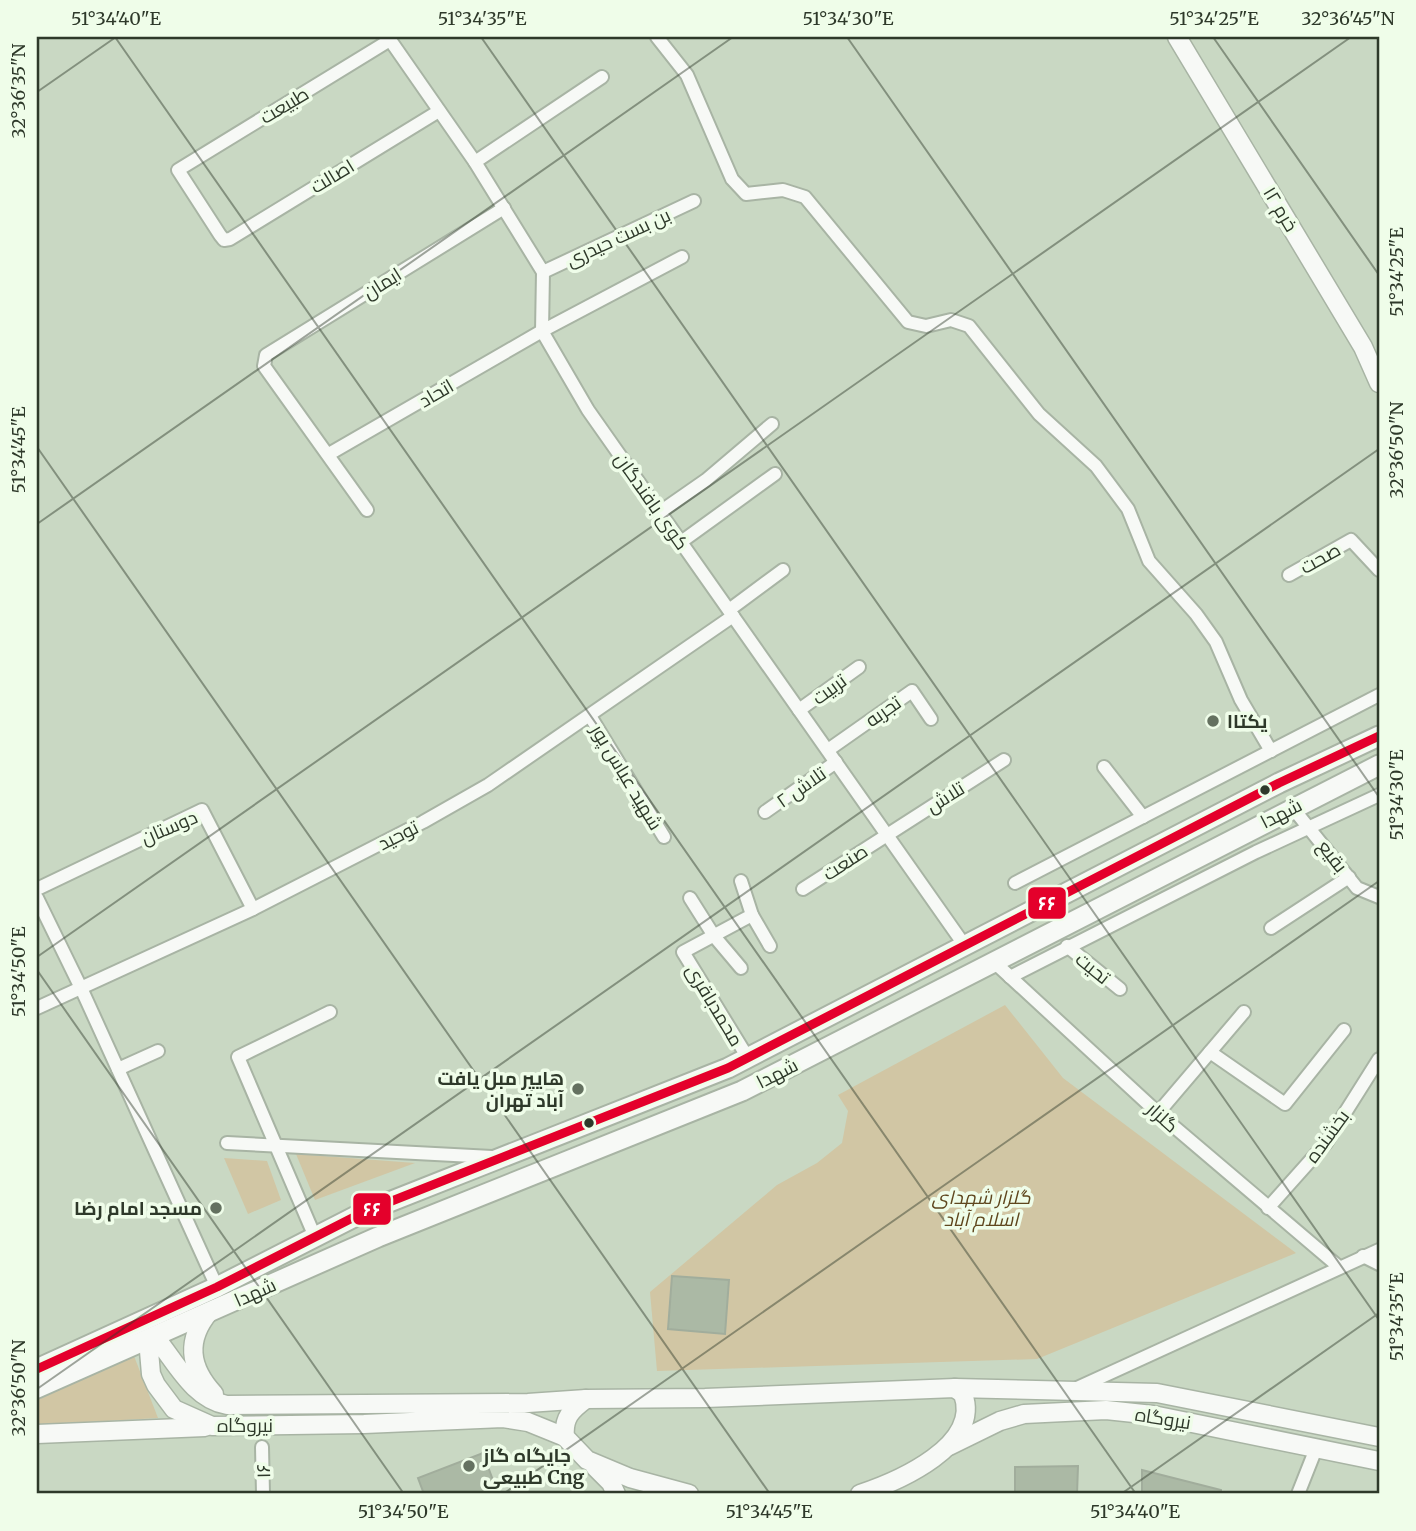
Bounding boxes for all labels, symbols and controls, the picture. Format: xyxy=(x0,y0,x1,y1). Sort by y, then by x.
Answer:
text: 51°34'40"E xyxy=(71,7,161,30)
text: 51°34'35"E xyxy=(438,7,527,30)
text: 51°34'30"E xyxy=(803,7,894,30)
text: 51°34'25"E xyxy=(1169,7,1259,30)
text: 32°36'45"N xyxy=(1301,7,1395,30)
text: 32°36'35"N xyxy=(7,43,30,139)
street label: طبیعت xyxy=(255,81,313,129)
street label: اصالت xyxy=(306,154,358,198)
street label: خرم ۱۲ xyxy=(1256,182,1304,237)
street label: بن بست حیدری xyxy=(562,202,674,272)
text: 51°34'25"E xyxy=(1385,227,1408,317)
street label: ایمان xyxy=(358,262,406,304)
street label: اتحاد xyxy=(414,373,458,413)
text: 32°36'50"N xyxy=(1385,401,1408,499)
text: 51°34'45"E xyxy=(7,406,30,494)
street label: کوی بافندگان xyxy=(610,448,694,554)
street label: صحت xyxy=(1296,537,1344,579)
street label: تربیت xyxy=(807,668,851,710)
street label: تجربه xyxy=(860,690,906,732)
place label: یکتاا xyxy=(1227,709,1268,733)
marker: یکتاا xyxy=(1205,713,1221,729)
street label: شهید عباس پور xyxy=(585,719,668,835)
text: 51°34'30"E xyxy=(1385,749,1408,840)
street label: تلاش ۲ xyxy=(771,761,831,813)
street label: تلاش xyxy=(921,776,969,818)
unlabelled marker xyxy=(1258,783,1272,797)
street label: شهدا xyxy=(1256,792,1306,834)
street label: دوستان xyxy=(137,804,201,850)
street label: توحید xyxy=(374,815,422,855)
street label: بقیع xyxy=(1311,835,1353,878)
street label: صنعت xyxy=(818,839,872,885)
line badge: ۶۶ xyxy=(1027,886,1067,920)
text: ۶۶ xyxy=(1038,891,1056,915)
text: 51°34'50"E xyxy=(7,926,30,1017)
street label: تحیت xyxy=(1071,947,1115,989)
street label: محمدباقری xyxy=(681,960,749,1050)
street label: شهدا xyxy=(752,1052,802,1094)
place label: هایپر مبل یافت آباد تهران xyxy=(437,1066,564,1112)
marker: هایپر مبل یافت آباد تهران xyxy=(570,1081,586,1097)
street label: گلزار xyxy=(1141,1096,1184,1137)
street label: بخشنده xyxy=(1300,1105,1354,1167)
unlabelled marker xyxy=(582,1116,596,1130)
park label: گلزار شهدای اسلام آباد xyxy=(931,1185,1031,1233)
line badge: ۶۶ xyxy=(352,1192,392,1226)
place label: مسجد امام رضا xyxy=(74,1196,202,1222)
text: ۶۶ xyxy=(363,1197,381,1221)
marker: مسجد امام رضا xyxy=(208,1200,224,1216)
street label: شهدا xyxy=(230,1272,280,1312)
text: 51°34'35"E xyxy=(1385,1272,1408,1361)
text: 32°36'50"N xyxy=(7,1339,30,1437)
street label: نیروگاه xyxy=(1133,1402,1193,1434)
street label: نیروگاه xyxy=(217,1413,273,1437)
place label: جایگاه گاز طبیعی Cng xyxy=(482,1443,585,1489)
marker: جایگاه گاز طبیعی Cng xyxy=(461,1458,477,1474)
street label: ۱۶ xyxy=(251,1463,275,1479)
text: 51°34'50"E xyxy=(358,1500,449,1523)
text: 51°34'45"E xyxy=(725,1500,813,1523)
text: 51°34'40"E xyxy=(1090,1500,1181,1523)

